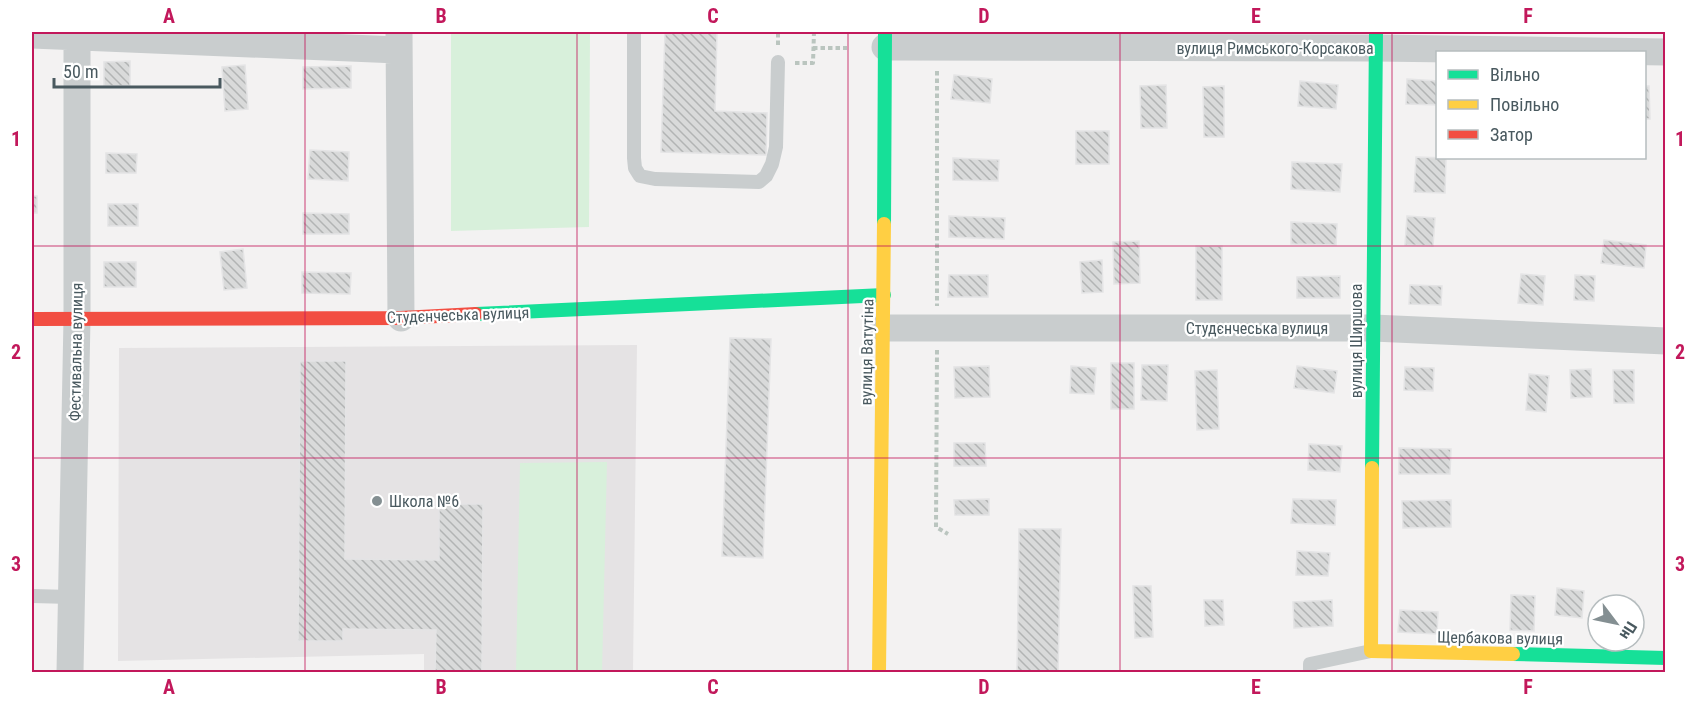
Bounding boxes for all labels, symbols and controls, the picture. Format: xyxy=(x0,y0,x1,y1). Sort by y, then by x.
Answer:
text: A xyxy=(163,4,175,28)
text: B xyxy=(435,4,447,28)
text: C xyxy=(707,4,719,28)
text: D xyxy=(978,4,990,28)
text: E xyxy=(1251,4,1261,28)
text: F xyxy=(1523,4,1533,28)
street label: вулиця Римського-Корсакова xyxy=(1176,39,1374,58)
scale bar xyxy=(54,51,220,89)
legend xyxy=(1436,51,1646,159)
text: 50 m xyxy=(63,61,98,82)
text: Вільно xyxy=(1490,64,1540,85)
text: Повільно xyxy=(1490,94,1559,115)
text: Затор xyxy=(1490,124,1533,145)
text: 1 xyxy=(11,127,21,151)
text: 1 xyxy=(1675,127,1685,151)
street label: Фестивальна вулиця xyxy=(65,283,87,421)
street label: вулиця Ширшова xyxy=(1347,284,1366,398)
street label: вулиця Ватутіна xyxy=(857,299,877,405)
street label: Студєнчеська вулиця xyxy=(386,303,530,327)
street label: Студєнчеська вулиця xyxy=(1186,319,1328,338)
text: 2 xyxy=(11,340,21,364)
text: 2 xyxy=(1675,340,1685,364)
place label: Школа №6 xyxy=(389,492,459,511)
marker: Школа №6 xyxy=(370,494,384,508)
text: 3 xyxy=(11,552,21,576)
text: 3 xyxy=(1675,552,1685,576)
north arrow xyxy=(1586,593,1646,653)
text: Пн xyxy=(1616,618,1641,643)
street label: Щербакова вулиця xyxy=(1437,627,1563,649)
text: A xyxy=(163,675,175,699)
text: B xyxy=(435,675,447,699)
text: C xyxy=(707,675,719,699)
text: D xyxy=(978,675,990,699)
text: E xyxy=(1251,675,1261,699)
text: F xyxy=(1523,675,1533,699)

